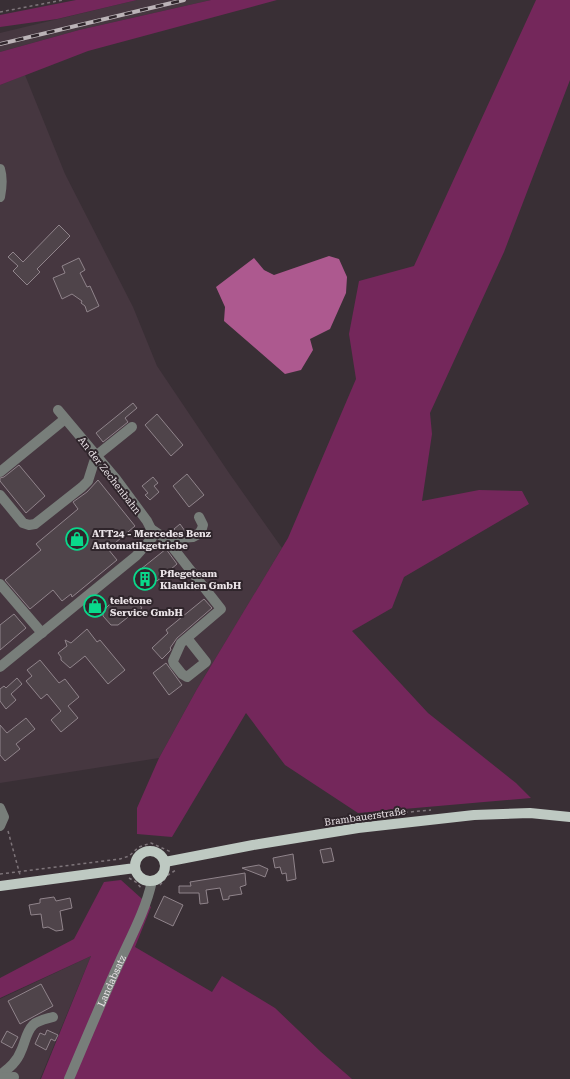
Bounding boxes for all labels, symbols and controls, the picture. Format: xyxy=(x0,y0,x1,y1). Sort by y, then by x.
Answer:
street label: An der Zechenbahn xyxy=(76,435,143,517)
shop icon: ATT24 - Mercedes Benz Automatikgetriebe xyxy=(64,526,90,552)
place label: ATT24 - Mercedes Benz Automatikgetriebe xyxy=(92,528,211,551)
building icon: Pflegeteam Klaukien GmbH xyxy=(132,566,158,592)
place label: Pflegeteam Klaukien GmbH xyxy=(160,568,241,591)
shop icon: teletone Service GmbH xyxy=(82,593,108,619)
place label: teletone Service GmbH xyxy=(110,595,183,618)
street label: Brambauerstraße xyxy=(324,805,407,828)
street label: Landabsatz xyxy=(95,953,128,1008)

